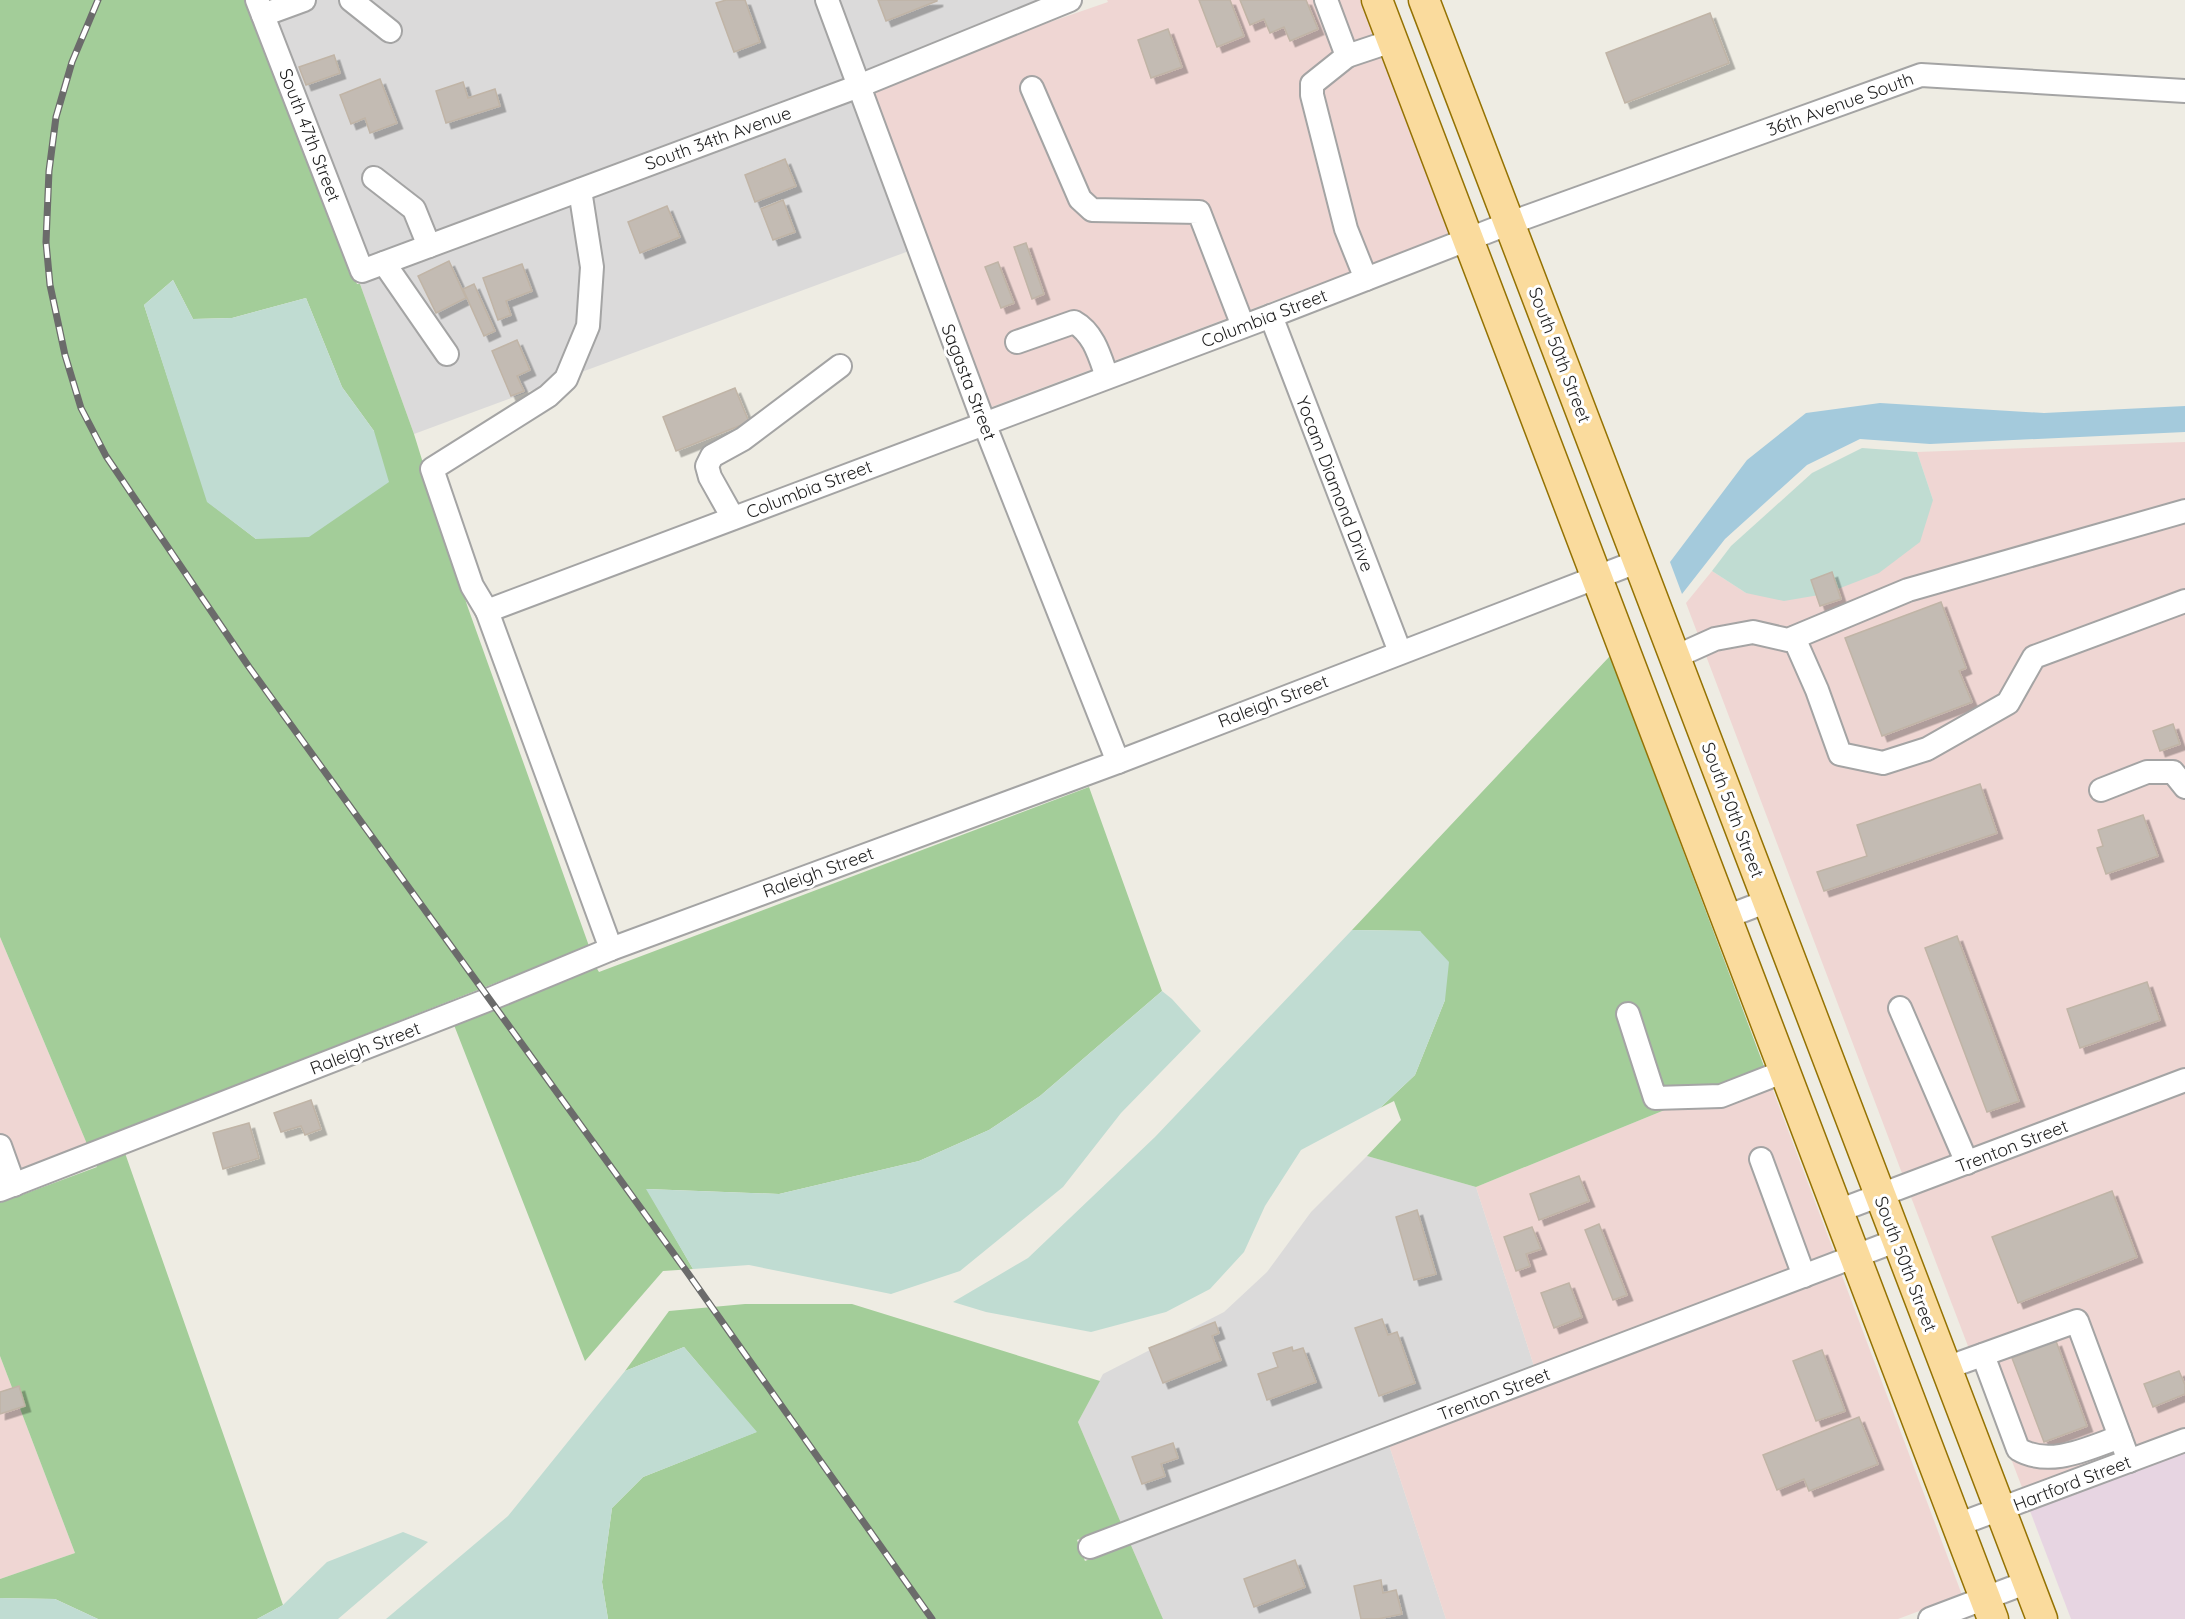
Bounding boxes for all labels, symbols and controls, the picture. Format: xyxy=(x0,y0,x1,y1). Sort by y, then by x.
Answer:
street label: South 47th Street xyxy=(274,65,346,205)
street label: 36th Avenue South xyxy=(1764,67,1916,141)
street label: South 34th Avenue xyxy=(642,101,794,175)
street label: Columbia Street xyxy=(1198,283,1330,353)
street label: South 50th Street xyxy=(1524,284,1596,426)
street label: Sagasta Street xyxy=(936,321,1002,443)
street label: Yocam Diamond Drive xyxy=(1291,393,1379,575)
street label: Columbia Street xyxy=(743,454,875,524)
street label: Raleigh Street xyxy=(1214,669,1332,733)
street label: South 50th Street xyxy=(1697,739,1769,881)
street label: Raleigh Street xyxy=(759,841,877,903)
street label: Raleigh Street xyxy=(306,1016,424,1080)
street label: Trenton Street xyxy=(1953,1114,2071,1178)
street label: South 50th Street xyxy=(1870,1193,1942,1335)
street label: Trenton Street xyxy=(1435,1362,1553,1426)
street label: Hartford Street xyxy=(2010,1450,2134,1516)

